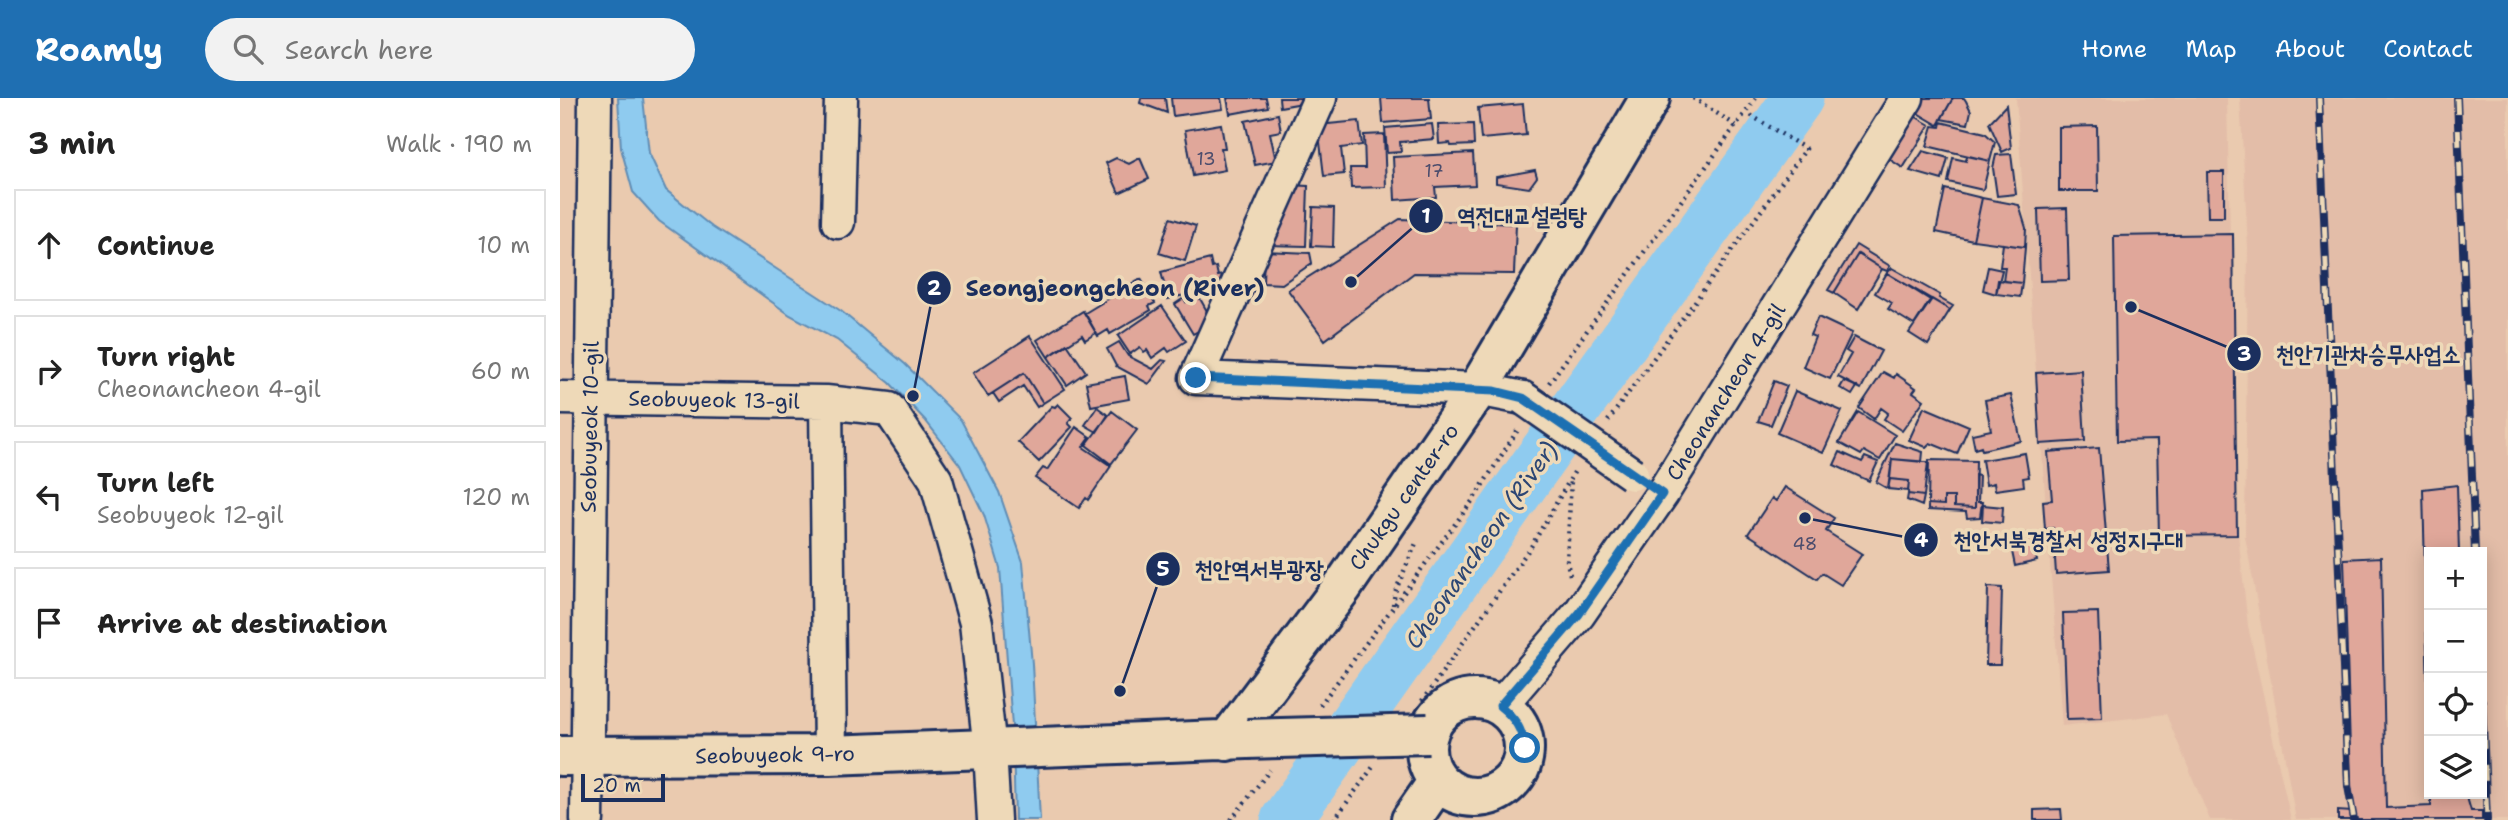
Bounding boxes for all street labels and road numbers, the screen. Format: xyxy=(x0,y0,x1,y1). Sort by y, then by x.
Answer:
street label: Cheonancheon 4-gil xyxy=(1660,297,1792,486)
street label: Seobuyeok 10-gil xyxy=(575,340,606,513)
street label: Seobuyeok 13-gil xyxy=(628,385,801,416)
street label: Chukgu center-ro xyxy=(1343,418,1465,576)
street label: Seobuyeok 9-ro xyxy=(695,740,855,770)

